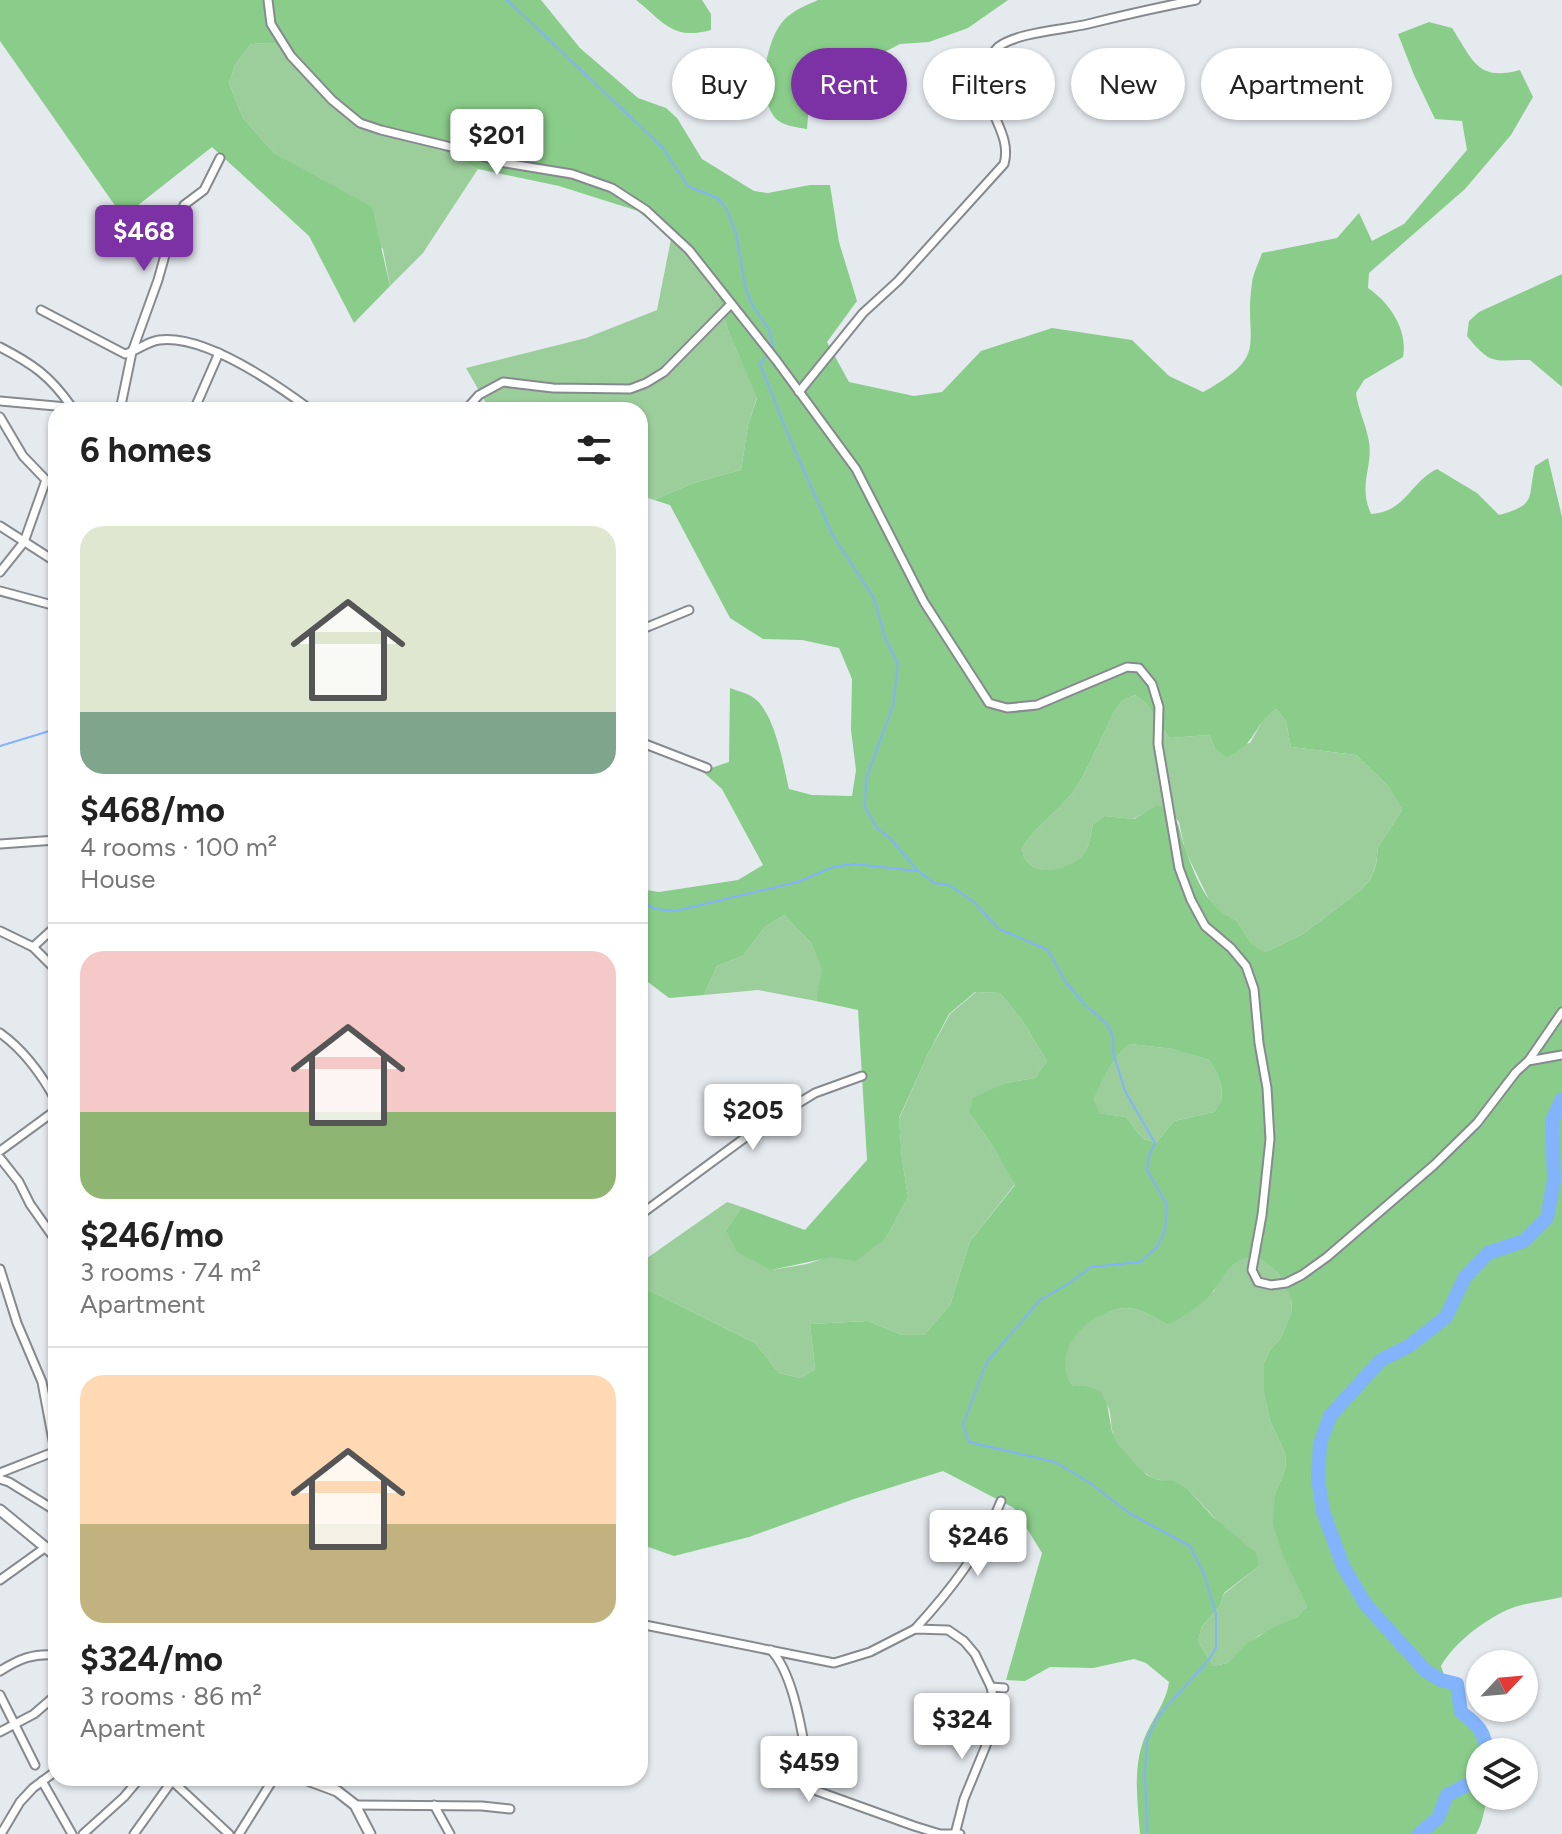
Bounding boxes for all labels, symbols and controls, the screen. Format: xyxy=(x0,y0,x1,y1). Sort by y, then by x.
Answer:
chip: Buy xyxy=(672,48,775,120)
chip: Rent xyxy=(791,48,907,120)
chip: Filters xyxy=(923,48,1055,120)
chip: New xyxy=(1071,48,1185,120)
chip: Apartment xyxy=(1201,48,1392,120)
pin: $201 xyxy=(450,109,544,177)
text: $201 xyxy=(468,119,526,151)
pin: $468 xyxy=(97,205,191,273)
text: $468 xyxy=(113,215,175,247)
icon: filters xyxy=(572,428,616,472)
text: 6 homes xyxy=(80,430,211,471)
icon: home xyxy=(276,578,420,722)
text: $468/mo xyxy=(80,790,225,831)
text: 4 rooms · 100 m² xyxy=(80,831,277,863)
text: House xyxy=(80,863,155,895)
icon: home xyxy=(276,1003,420,1147)
pin: $205 xyxy=(706,1084,800,1152)
text: $205 xyxy=(722,1094,784,1126)
text: $246/mo xyxy=(80,1215,224,1256)
text: 3 rooms · 74 m² xyxy=(80,1256,261,1288)
text: Apartment xyxy=(80,1288,206,1320)
icon: home xyxy=(276,1427,420,1571)
pin: $246 xyxy=(931,1510,1025,1578)
text: $246 xyxy=(948,1520,1009,1552)
text: $324/mo xyxy=(80,1639,223,1680)
north arrow xyxy=(1466,1650,1538,1722)
map controls xyxy=(1466,1650,1538,1810)
text: 3 rooms · 86 m² xyxy=(80,1680,262,1712)
pin: $324 xyxy=(915,1693,1009,1761)
text: $324 xyxy=(932,1703,992,1735)
text: Apartment xyxy=(80,1712,206,1744)
pin: $459 xyxy=(762,1736,856,1804)
button: layers xyxy=(1466,1738,1538,1810)
text: $459 xyxy=(778,1746,840,1778)

